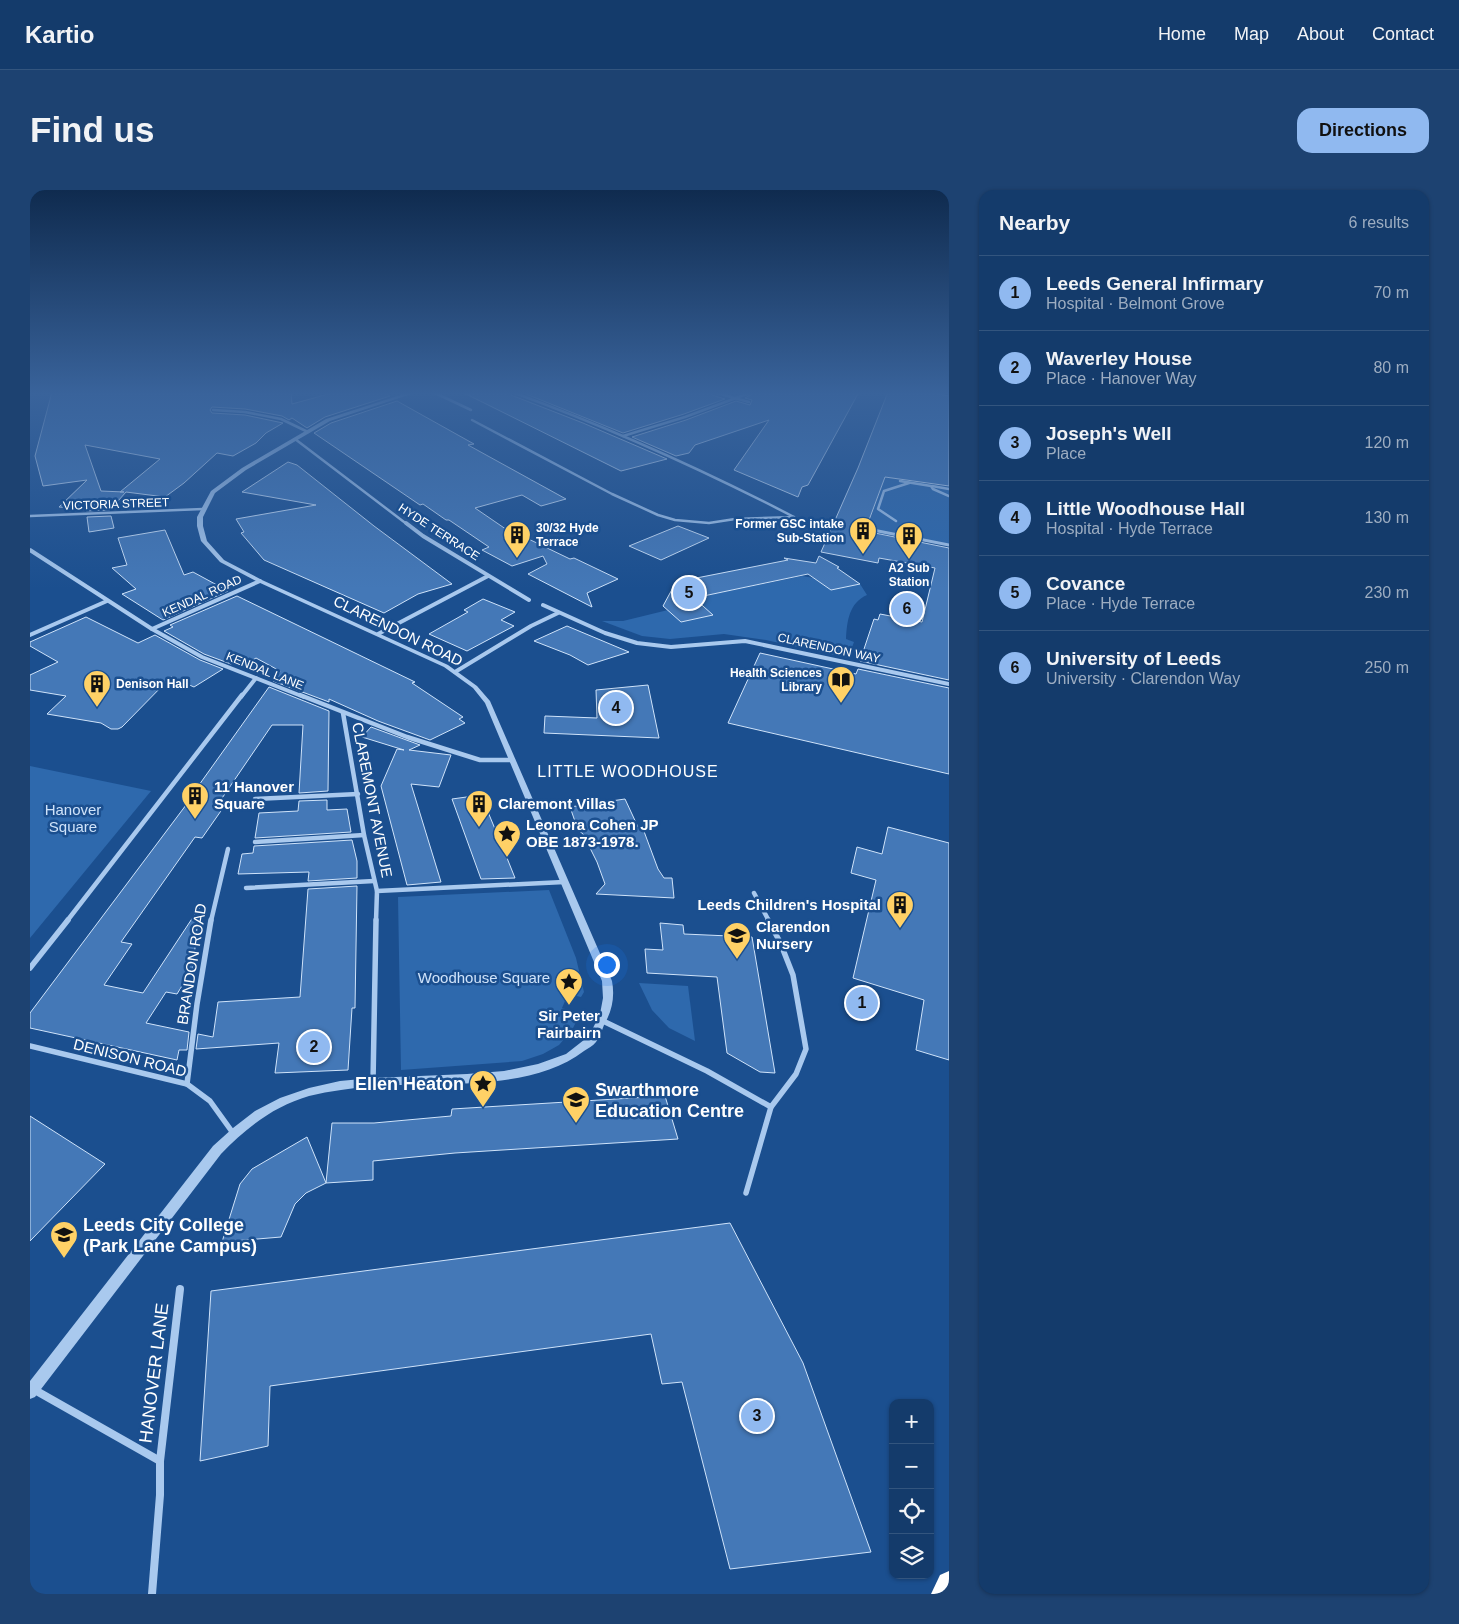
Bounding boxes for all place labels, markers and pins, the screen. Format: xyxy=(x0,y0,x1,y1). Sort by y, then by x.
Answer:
building icon: Former GSC intake Sub-Station xyxy=(848,516,878,555)
place label: Former GSC intake Sub-Station xyxy=(735,517,844,545)
building icon: 30/32 Hyde Terrace xyxy=(502,520,532,559)
place label: 30/32 Hyde Terrace xyxy=(536,521,599,549)
building icon: A2 Sub Station xyxy=(894,521,924,560)
place label: A2 Sub Station xyxy=(888,561,930,589)
pin: 5 xyxy=(673,574,705,612)
pin: 6 xyxy=(891,590,923,628)
library icon: Health Sciences Library xyxy=(826,665,856,704)
place label: Health Sciences Library xyxy=(730,666,822,694)
building icon: Denison Hall xyxy=(82,669,112,708)
place label: Denison Hall xyxy=(116,677,189,691)
pin: 4 xyxy=(600,689,632,727)
place label: 11 Hanover Square xyxy=(214,778,294,812)
building icon: 11 Hanover Square xyxy=(180,781,210,820)
building icon: Claremont Villas xyxy=(464,789,494,828)
place label: Claremont Villas xyxy=(498,795,615,812)
place label: Leonora Cohen JP OBE 1873-1978. xyxy=(526,816,659,850)
place icon: Leonora Cohen JP OBE 1873-1978. xyxy=(492,819,522,858)
building icon: Leeds Children's Hospital xyxy=(885,890,915,929)
place label: Leeds Children's Hospital xyxy=(697,896,881,913)
place label: Clarendon Nursery xyxy=(756,918,830,952)
school or university icon: Clarendon Nursery xyxy=(722,921,752,960)
place icon: Sir Peter Fairbairn xyxy=(554,967,584,1006)
pin: 1 xyxy=(846,984,878,1022)
place label: Sir Peter Fairbairn xyxy=(537,1007,601,1041)
pin: 2 xyxy=(298,1028,330,1066)
place icon: Ellen Heaton xyxy=(468,1069,498,1108)
place label: Ellen Heaton xyxy=(355,1074,464,1094)
place label: Swarthmore Education Centre xyxy=(595,1080,744,1121)
school or university icon: Swarthmore Education Centre xyxy=(561,1085,591,1124)
place label: Leeds City College (Park Lane Campus) xyxy=(83,1215,257,1256)
school or university icon: Leeds City College (Park Lane Campus) xyxy=(49,1220,79,1259)
pin: 3 xyxy=(741,1397,773,1435)

